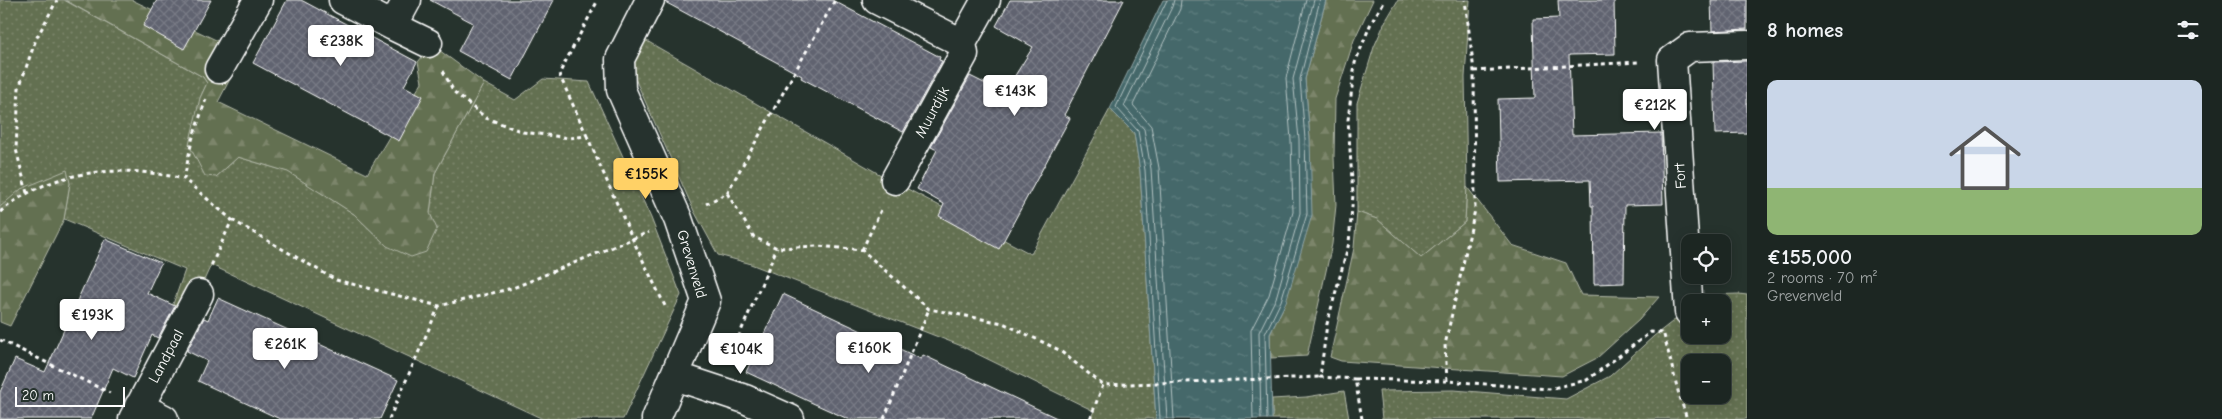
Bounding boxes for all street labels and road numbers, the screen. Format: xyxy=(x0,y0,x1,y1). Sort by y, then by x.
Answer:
street label: Muurdijk xyxy=(911,83,953,141)
street label: Fort xyxy=(1670,162,1690,190)
street label: Grevenveld xyxy=(673,228,711,300)
street label: Landpaal xyxy=(144,326,188,386)

